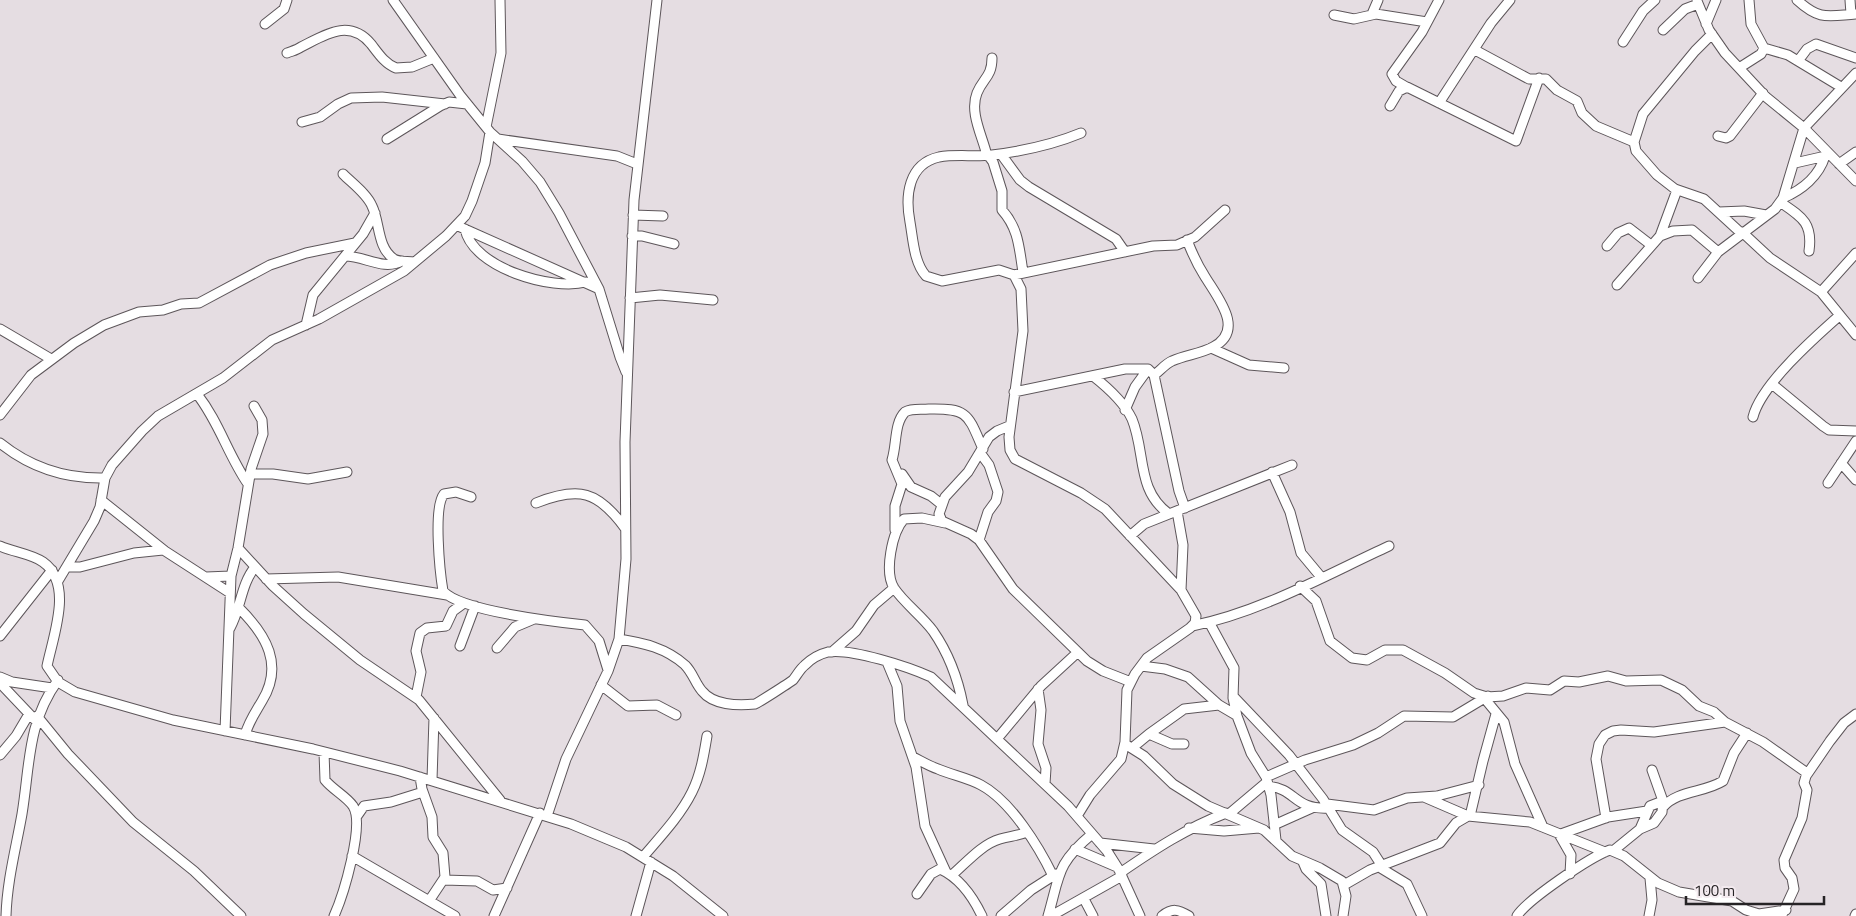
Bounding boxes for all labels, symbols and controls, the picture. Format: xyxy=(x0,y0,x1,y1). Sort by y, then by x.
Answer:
scale bar xyxy=(1686,874,1824,906)
text: 100 m xyxy=(1694,879,1735,902)

